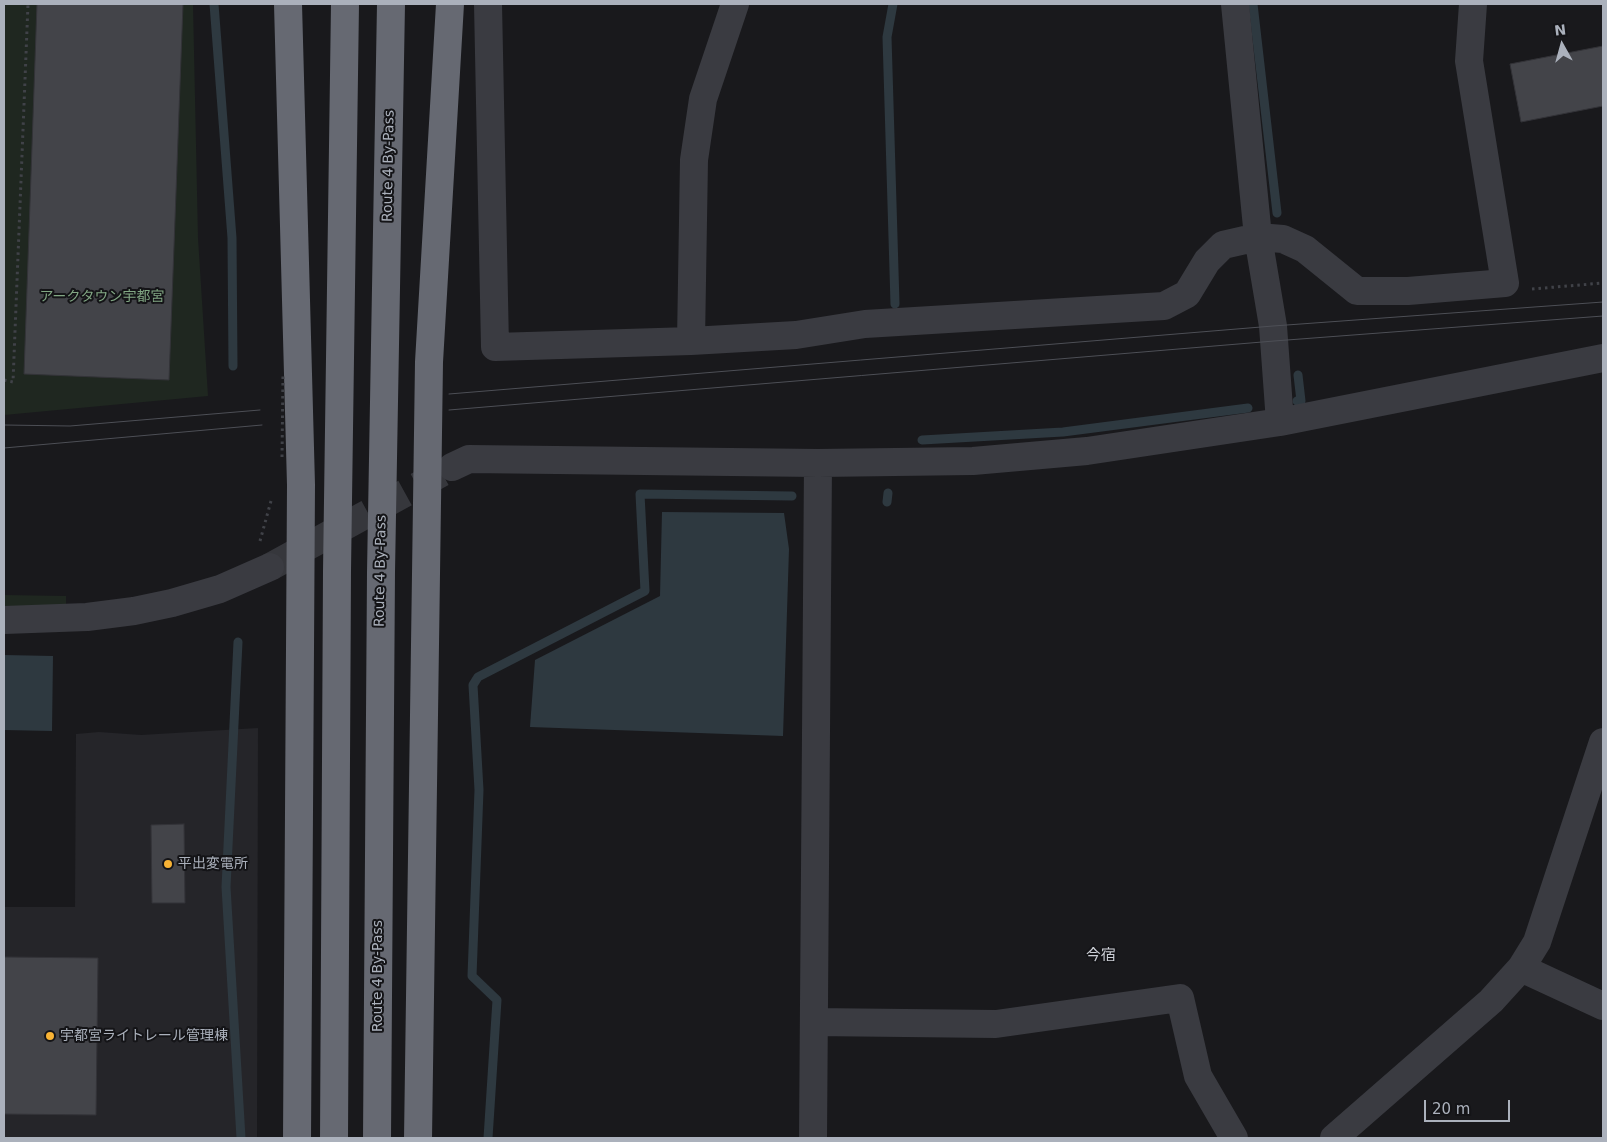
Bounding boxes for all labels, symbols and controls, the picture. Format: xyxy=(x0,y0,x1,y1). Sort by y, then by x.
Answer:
north arrow xyxy=(1537,20,1587,70)
text: N xyxy=(1553,21,1567,39)
street label: Route 4 By-Pass xyxy=(380,110,398,222)
park label: アークタウン宇都宮 xyxy=(39,289,165,305)
street label: Route 4 By-Pass xyxy=(372,515,390,627)
place label: 平出変電所 xyxy=(178,856,248,872)
marker: 平出変電所 xyxy=(162,858,174,870)
street label: Route 4 By-Pass xyxy=(370,920,386,1032)
district label: 今宿 xyxy=(1086,947,1116,965)
place label: 宇都宮ライトレール管理棟 xyxy=(60,1028,228,1044)
marker: 宇都宮ライトレール管理棟 xyxy=(44,1030,56,1042)
scale bar xyxy=(1427,1090,1513,1122)
text: 20 m xyxy=(1432,1100,1470,1118)

